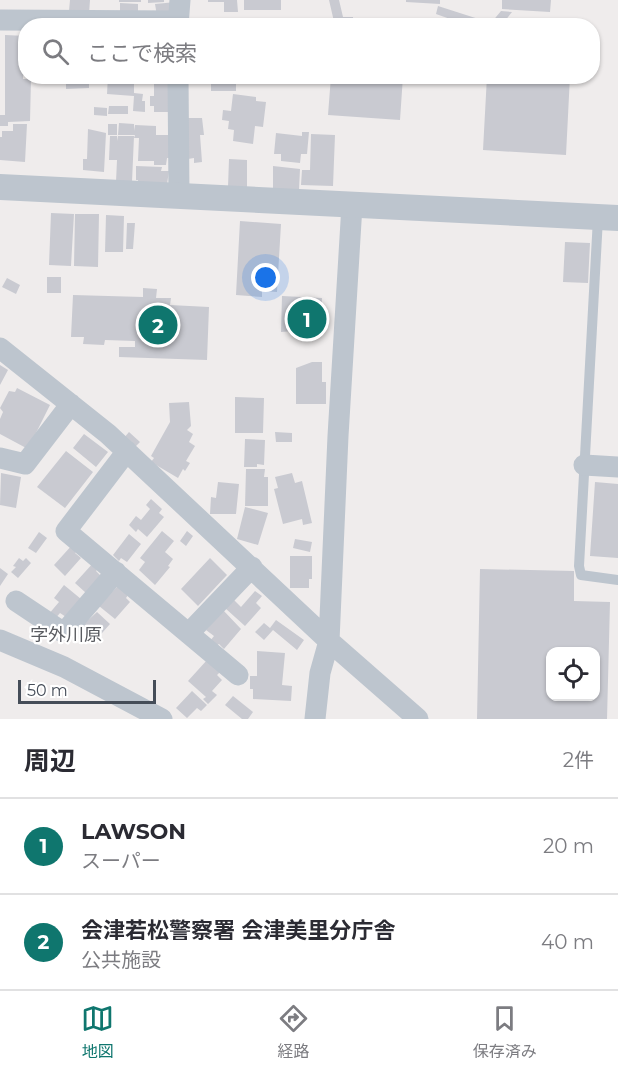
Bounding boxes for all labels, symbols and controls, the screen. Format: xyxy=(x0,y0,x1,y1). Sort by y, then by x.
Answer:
search box xyxy=(18,18,600,84)
icon: search xyxy=(39,35,72,68)
text: ここで検索 xyxy=(87,40,197,67)
your location xyxy=(251,263,280,292)
pin: 1 xyxy=(288,296,326,342)
pin: 2 xyxy=(138,302,178,348)
district label: 字外川原 xyxy=(30,624,102,646)
map controls xyxy=(546,647,600,701)
button: locate xyxy=(546,647,600,701)
scale bar xyxy=(18,677,156,704)
text: 50 m xyxy=(27,681,68,700)
text: 周辺 xyxy=(24,745,76,777)
text: 2件 xyxy=(563,748,594,772)
text: LAWSON xyxy=(81,818,186,845)
text: 1 xyxy=(40,834,47,858)
text: 20 m xyxy=(543,834,594,858)
text: スーパー xyxy=(81,849,161,873)
text: 会津若松警察署 会津美里分庁舎 xyxy=(81,917,395,944)
text: 2 xyxy=(38,930,49,954)
text: 40 m xyxy=(541,930,594,954)
text: 公共施設 xyxy=(81,948,161,972)
tab: 地図 xyxy=(81,1002,114,1062)
tab: 経路 xyxy=(277,1002,310,1062)
tab: 保存済み xyxy=(473,1002,537,1062)

